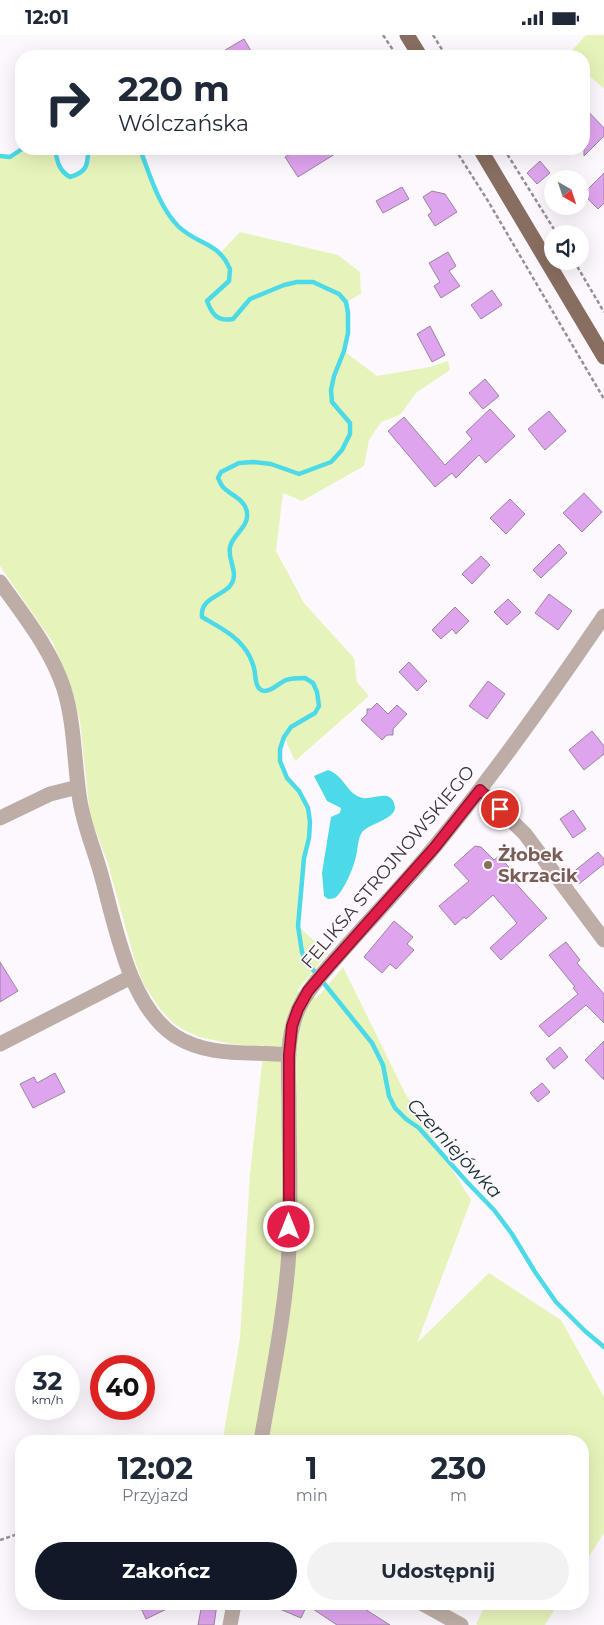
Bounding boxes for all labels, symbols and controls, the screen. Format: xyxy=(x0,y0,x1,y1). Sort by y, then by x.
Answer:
text: 12:01 xyxy=(25,6,69,29)
text: 220 m xyxy=(118,67,230,110)
icon: right xyxy=(35,70,100,135)
text: Wólczańska xyxy=(118,110,249,137)
north arrow xyxy=(544,170,589,215)
map controls xyxy=(544,170,589,270)
button: sound xyxy=(544,225,589,270)
street label: FELIKSA STROJNOWSKIEGO xyxy=(297,761,479,973)
pin xyxy=(479,788,521,830)
icon: arrive xyxy=(486,795,514,823)
place label: Żłobek Skrzacik xyxy=(498,844,578,887)
marker: Żłobek Skrzacik xyxy=(482,859,494,871)
water label: Czerniejówka xyxy=(402,1094,507,1203)
position arrow xyxy=(262,1200,314,1252)
speed limit sign: 40 xyxy=(90,1355,155,1420)
text: 32 xyxy=(33,1366,62,1396)
text: km/h xyxy=(31,1392,64,1407)
text: 12:02 xyxy=(118,1450,193,1487)
text: 1 xyxy=(306,1450,318,1487)
text: 230 xyxy=(430,1450,486,1487)
text: Przyjazd xyxy=(122,1486,189,1505)
text: min xyxy=(296,1486,328,1505)
text: m xyxy=(450,1486,467,1505)
button: Zakończ xyxy=(35,1542,297,1600)
button: Udostępnij xyxy=(307,1542,569,1600)

